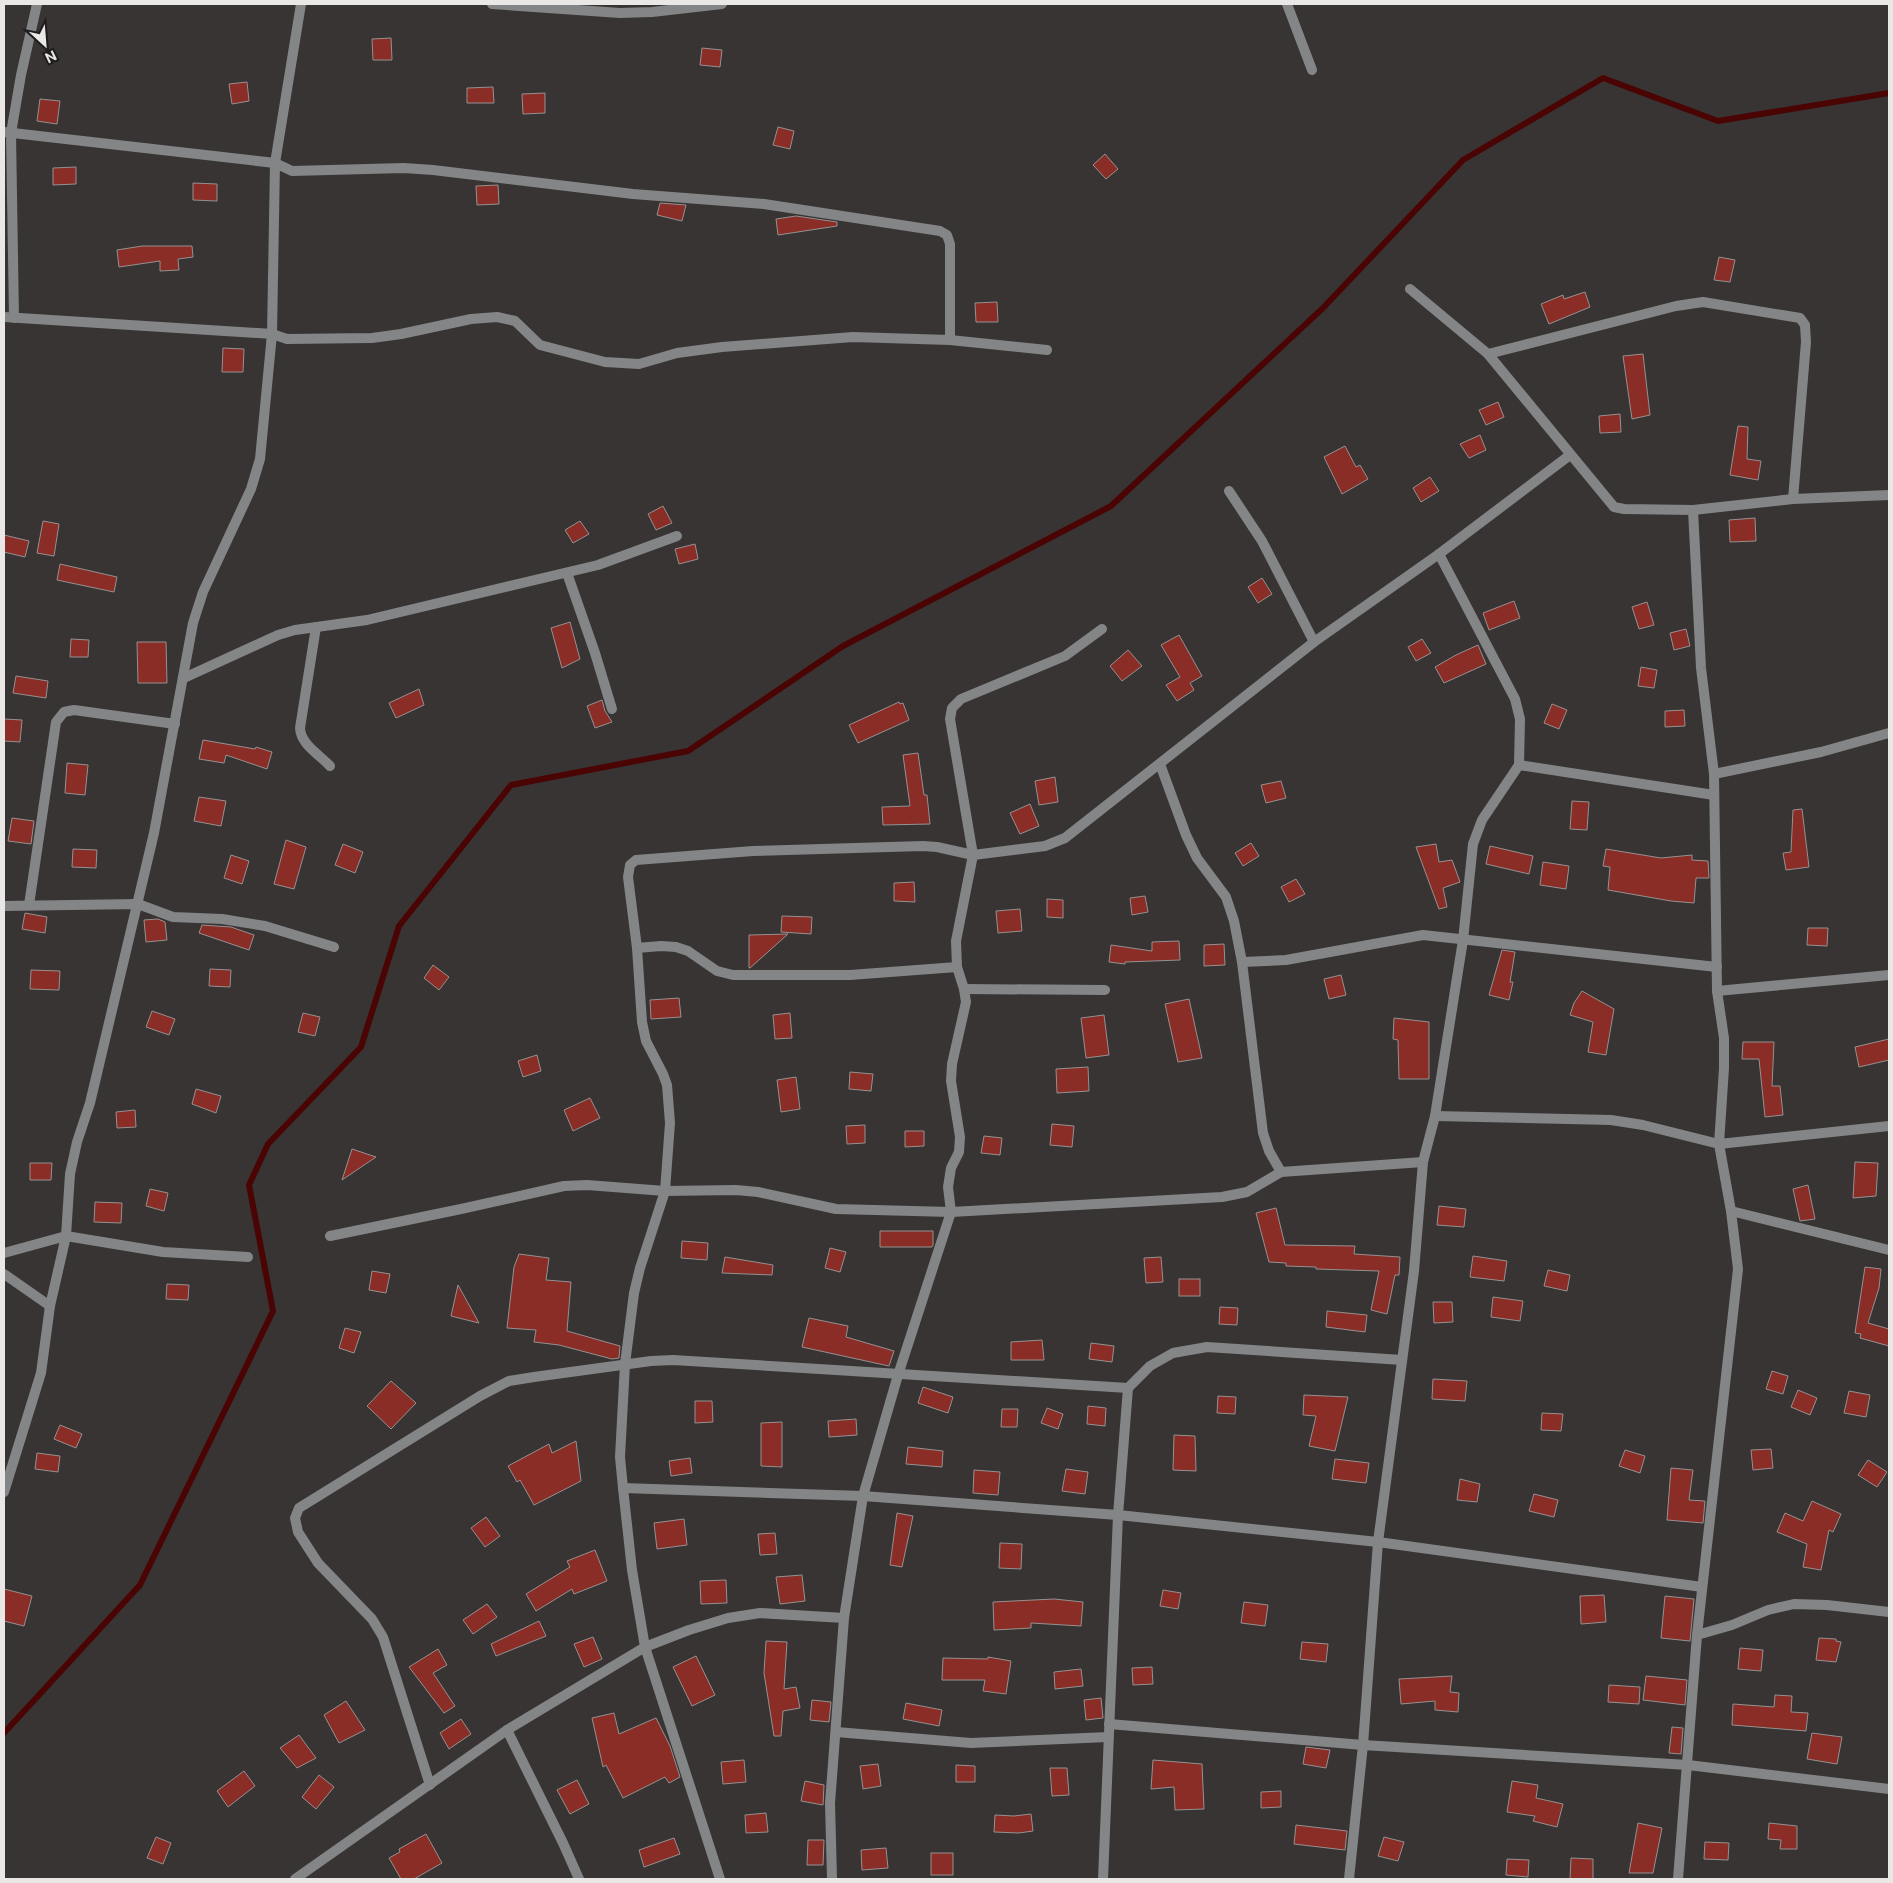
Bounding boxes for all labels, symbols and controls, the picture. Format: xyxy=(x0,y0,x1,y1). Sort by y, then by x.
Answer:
north arrow xyxy=(20,20,70,70)
text: N xyxy=(42,47,59,66)

